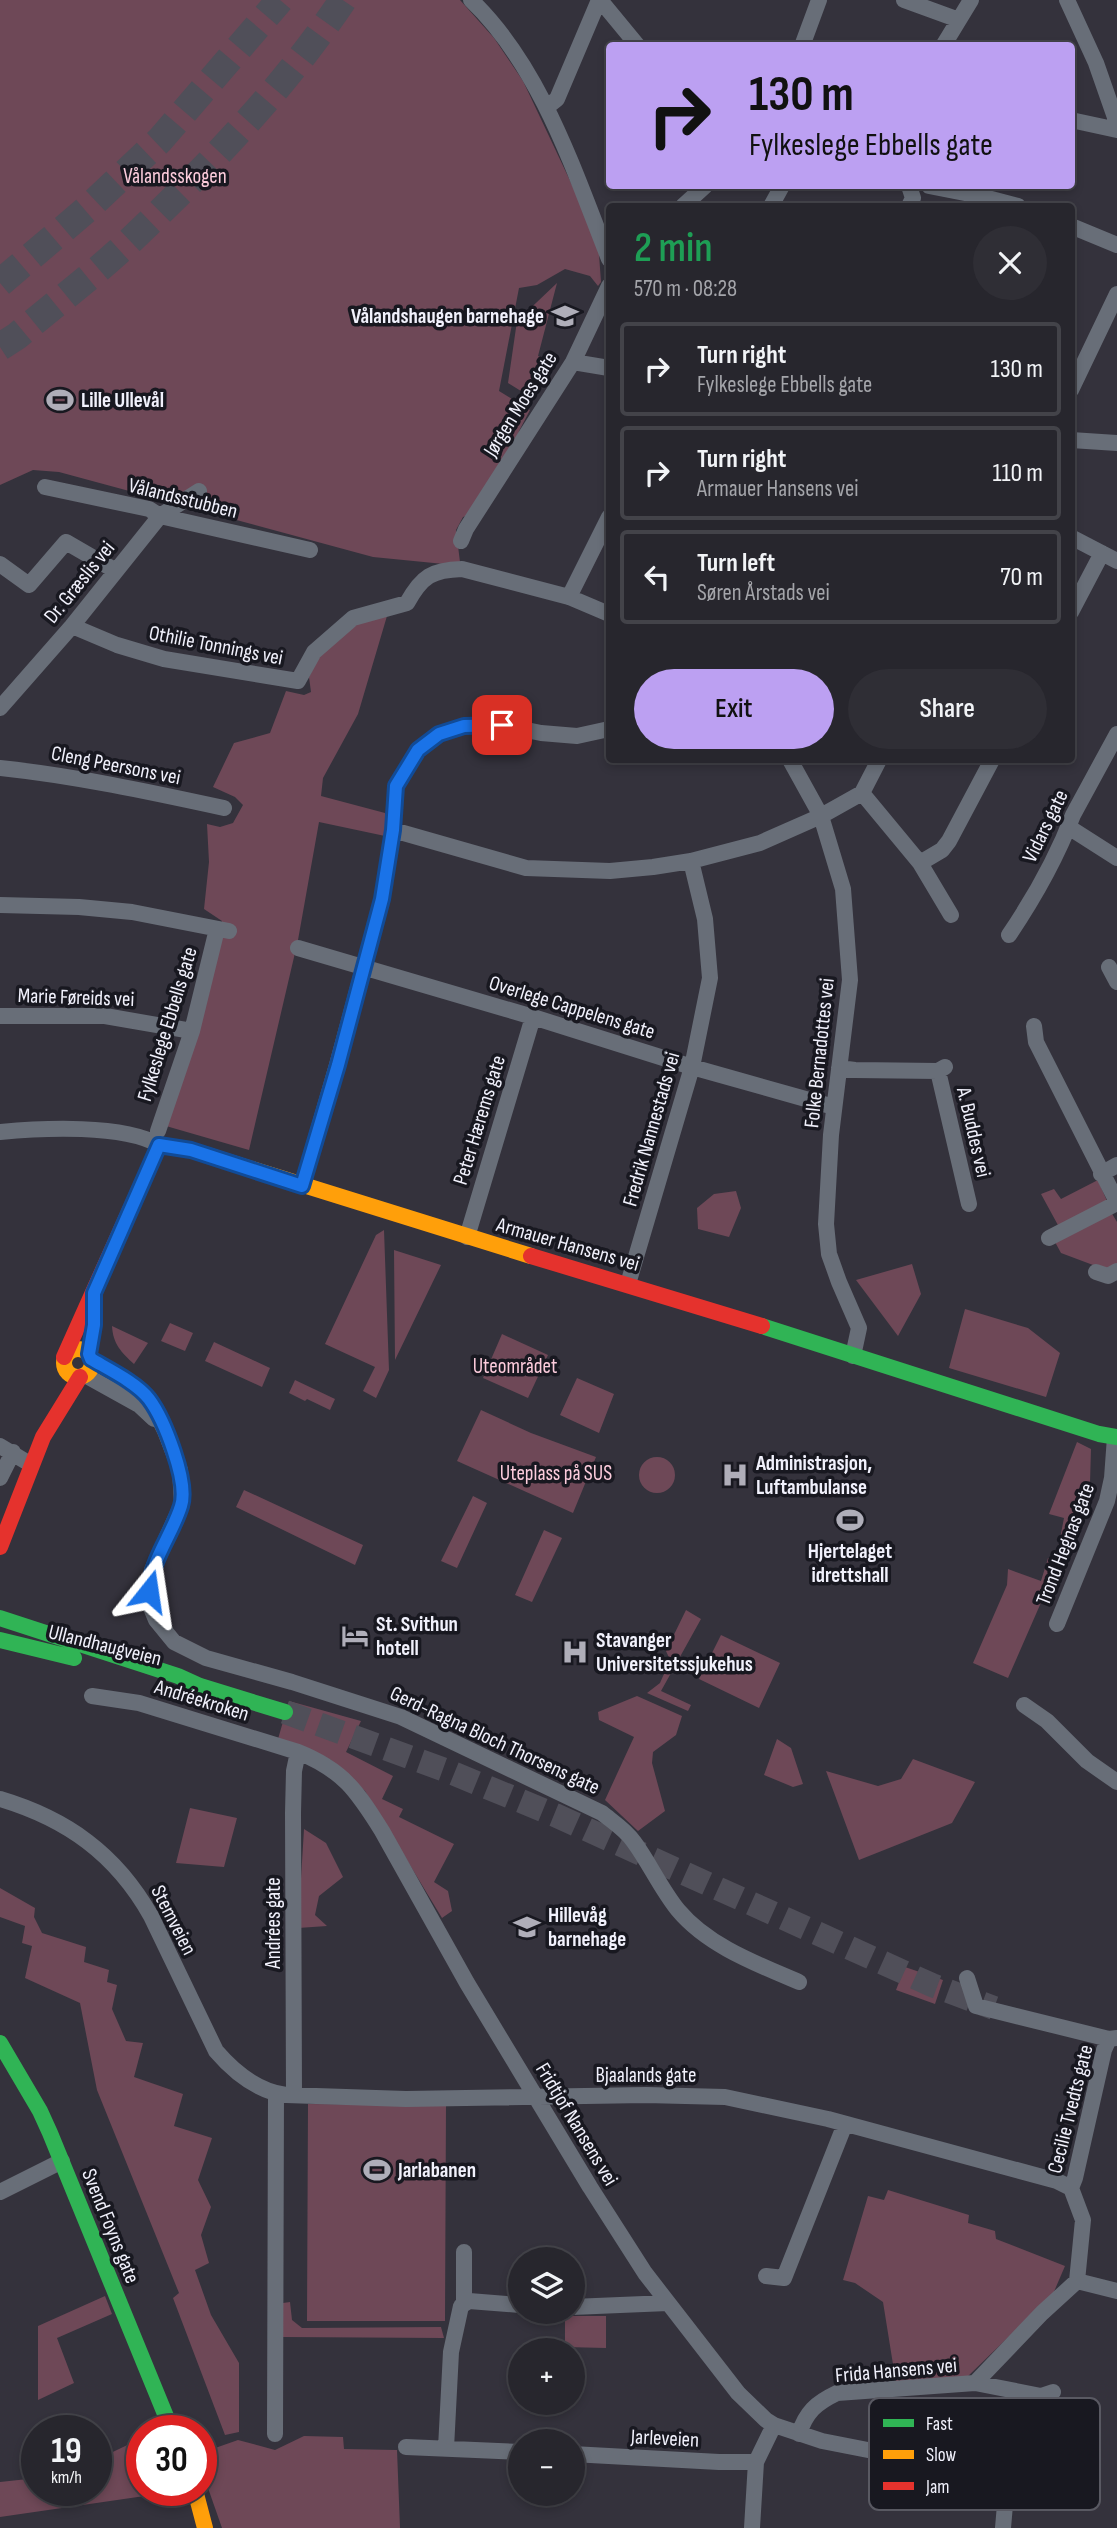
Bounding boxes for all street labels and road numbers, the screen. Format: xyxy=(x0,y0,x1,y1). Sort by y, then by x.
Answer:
street label: Jørgen Moes gate xyxy=(478,347,563,462)
street label: Vålandsstubben xyxy=(126,473,240,524)
street label: Dr. Græslis vei xyxy=(39,536,120,628)
street label: Othilie Tonnings vei xyxy=(147,620,285,671)
street label: Cleng Peersons vei xyxy=(49,741,183,790)
street label: Vidars gate xyxy=(1017,786,1074,867)
street label: Fylkeslege Ebbells gate xyxy=(132,944,203,1104)
street label: Overlege Cappelens gate xyxy=(486,970,658,1045)
street label: Folke Bernadottes vei xyxy=(799,977,840,1129)
street label: Marie Føreids vei xyxy=(17,983,135,1012)
street label: Fredrik Nannestads vei xyxy=(618,1049,685,1209)
street label: Peter Hærems gate xyxy=(448,1052,511,1188)
street label: A. Buddes vei xyxy=(951,1084,996,1180)
street label: Armauer Hansens vei xyxy=(493,1212,642,1277)
street label: Trond Hegnas gate xyxy=(1031,1480,1100,1609)
street label: Ullandhaugveien xyxy=(46,1619,164,1672)
street label: Andréekroken xyxy=(151,1674,252,1727)
street label: Gerd-Ragna Bloch Thorsens gate xyxy=(386,1681,604,1800)
street label: Andrées gate xyxy=(261,1877,286,1970)
street label: Stemveien xyxy=(145,1881,202,1959)
street label: Cecilie Tvedts gate xyxy=(1042,2042,1099,2176)
street label: Fridtjof Nansens vei xyxy=(530,2058,623,2190)
street label: Bjaalands gate xyxy=(596,2063,696,2088)
street label: Svend Foyns gate xyxy=(76,2165,145,2287)
street label: Frida Hansens vei xyxy=(834,2353,958,2388)
street label: Jarleveien xyxy=(629,2424,700,2453)

